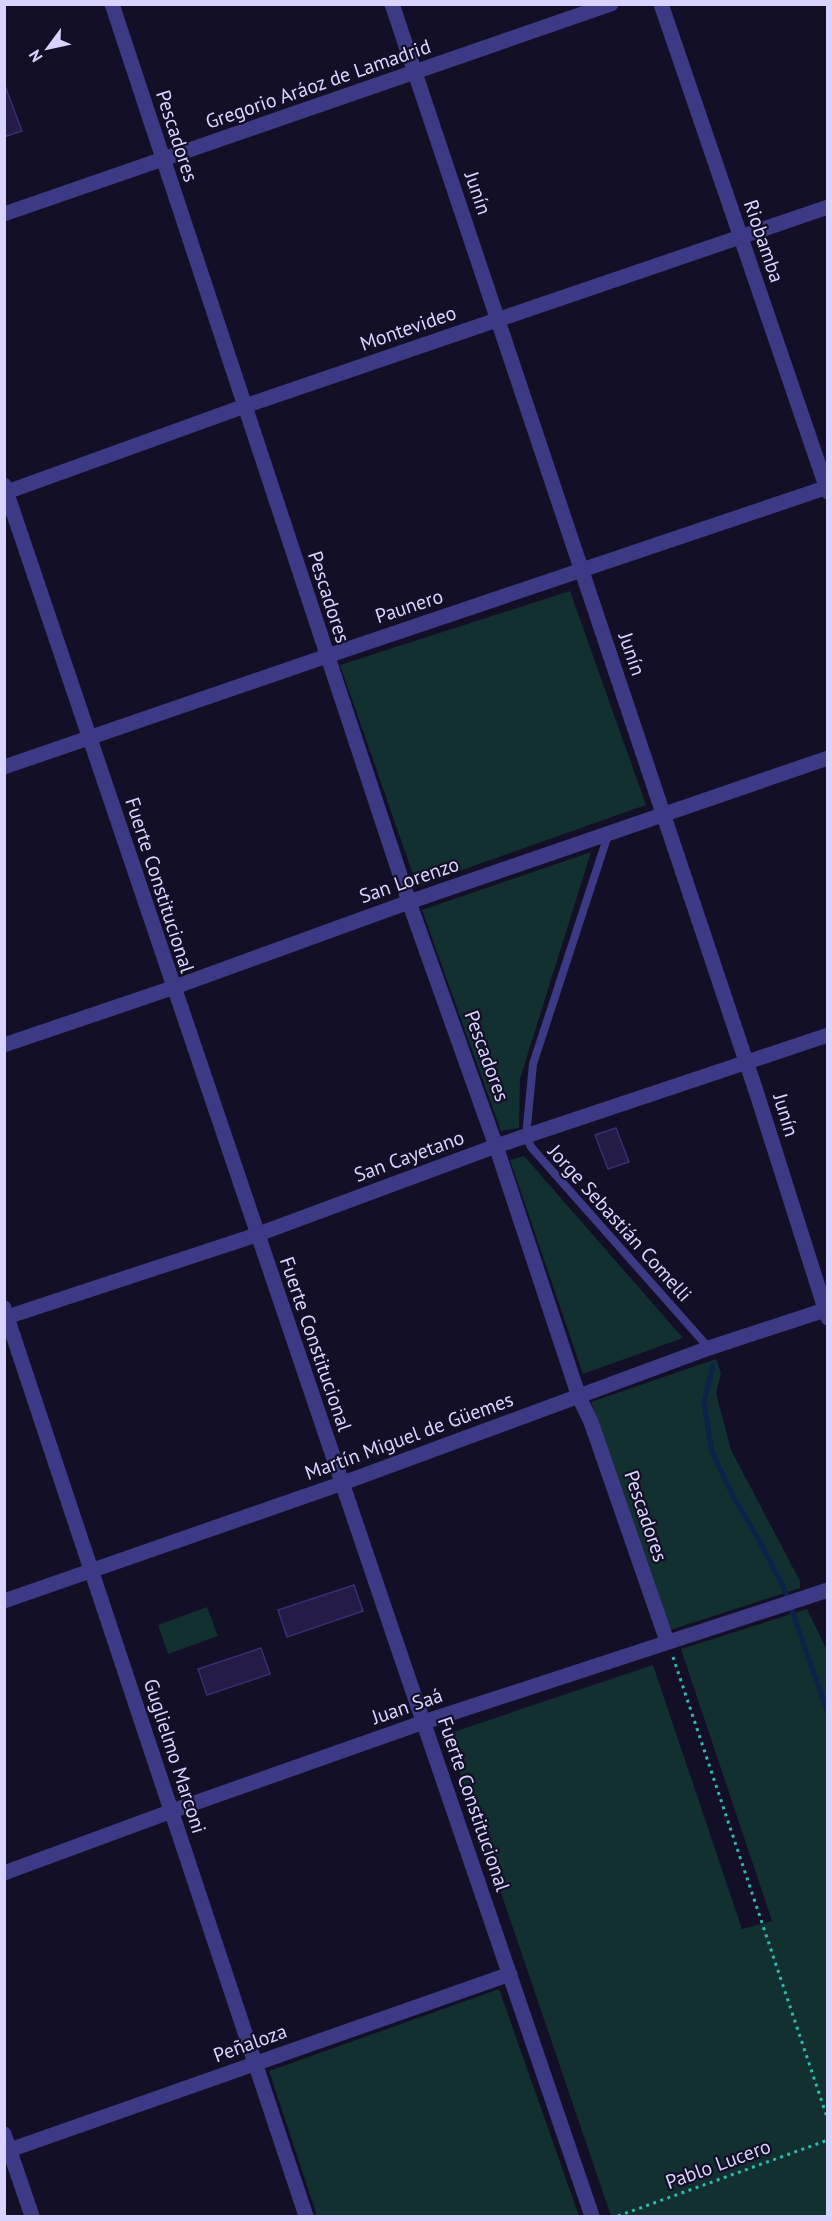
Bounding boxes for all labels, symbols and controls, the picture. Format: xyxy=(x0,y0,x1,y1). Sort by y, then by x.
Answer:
north arrow xyxy=(18,18,78,78)
street label: Gregorio Aráoz de Lamadrid xyxy=(202,33,434,135)
text: N xyxy=(24,46,47,66)
street label: Pescadores xyxy=(150,87,204,185)
street label: Junín xyxy=(458,167,497,218)
street label: Riobamba xyxy=(738,196,790,286)
street label: Montevideo xyxy=(356,299,460,357)
street label: Pescadores xyxy=(302,548,356,646)
street label: Paunero xyxy=(372,583,446,629)
street label: Junín xyxy=(612,628,651,679)
street label: Fuerte Constitucional xyxy=(119,794,201,976)
street label: San Lorenzo xyxy=(356,851,462,909)
street label: Pescadores xyxy=(459,1007,515,1105)
street label: Junín xyxy=(767,1089,805,1140)
street label: San Cayetano xyxy=(350,1124,468,1188)
street label: Jorge Sebastián Comelli xyxy=(542,1138,697,1307)
street label: Fuerte Constitucional xyxy=(274,1253,358,1435)
street label: Martín Miguel de Güemes xyxy=(301,1386,517,1486)
street label: Pescadores xyxy=(618,1467,674,1565)
street label: Guglielmo Marconi xyxy=(138,1675,212,1837)
street label: Juan Saá xyxy=(367,1682,446,1731)
street label: Fuerte Constitucional xyxy=(432,1713,516,1895)
street label: Peñaloza xyxy=(210,2018,290,2068)
street label: Pablo Lucero xyxy=(662,2133,774,2195)

